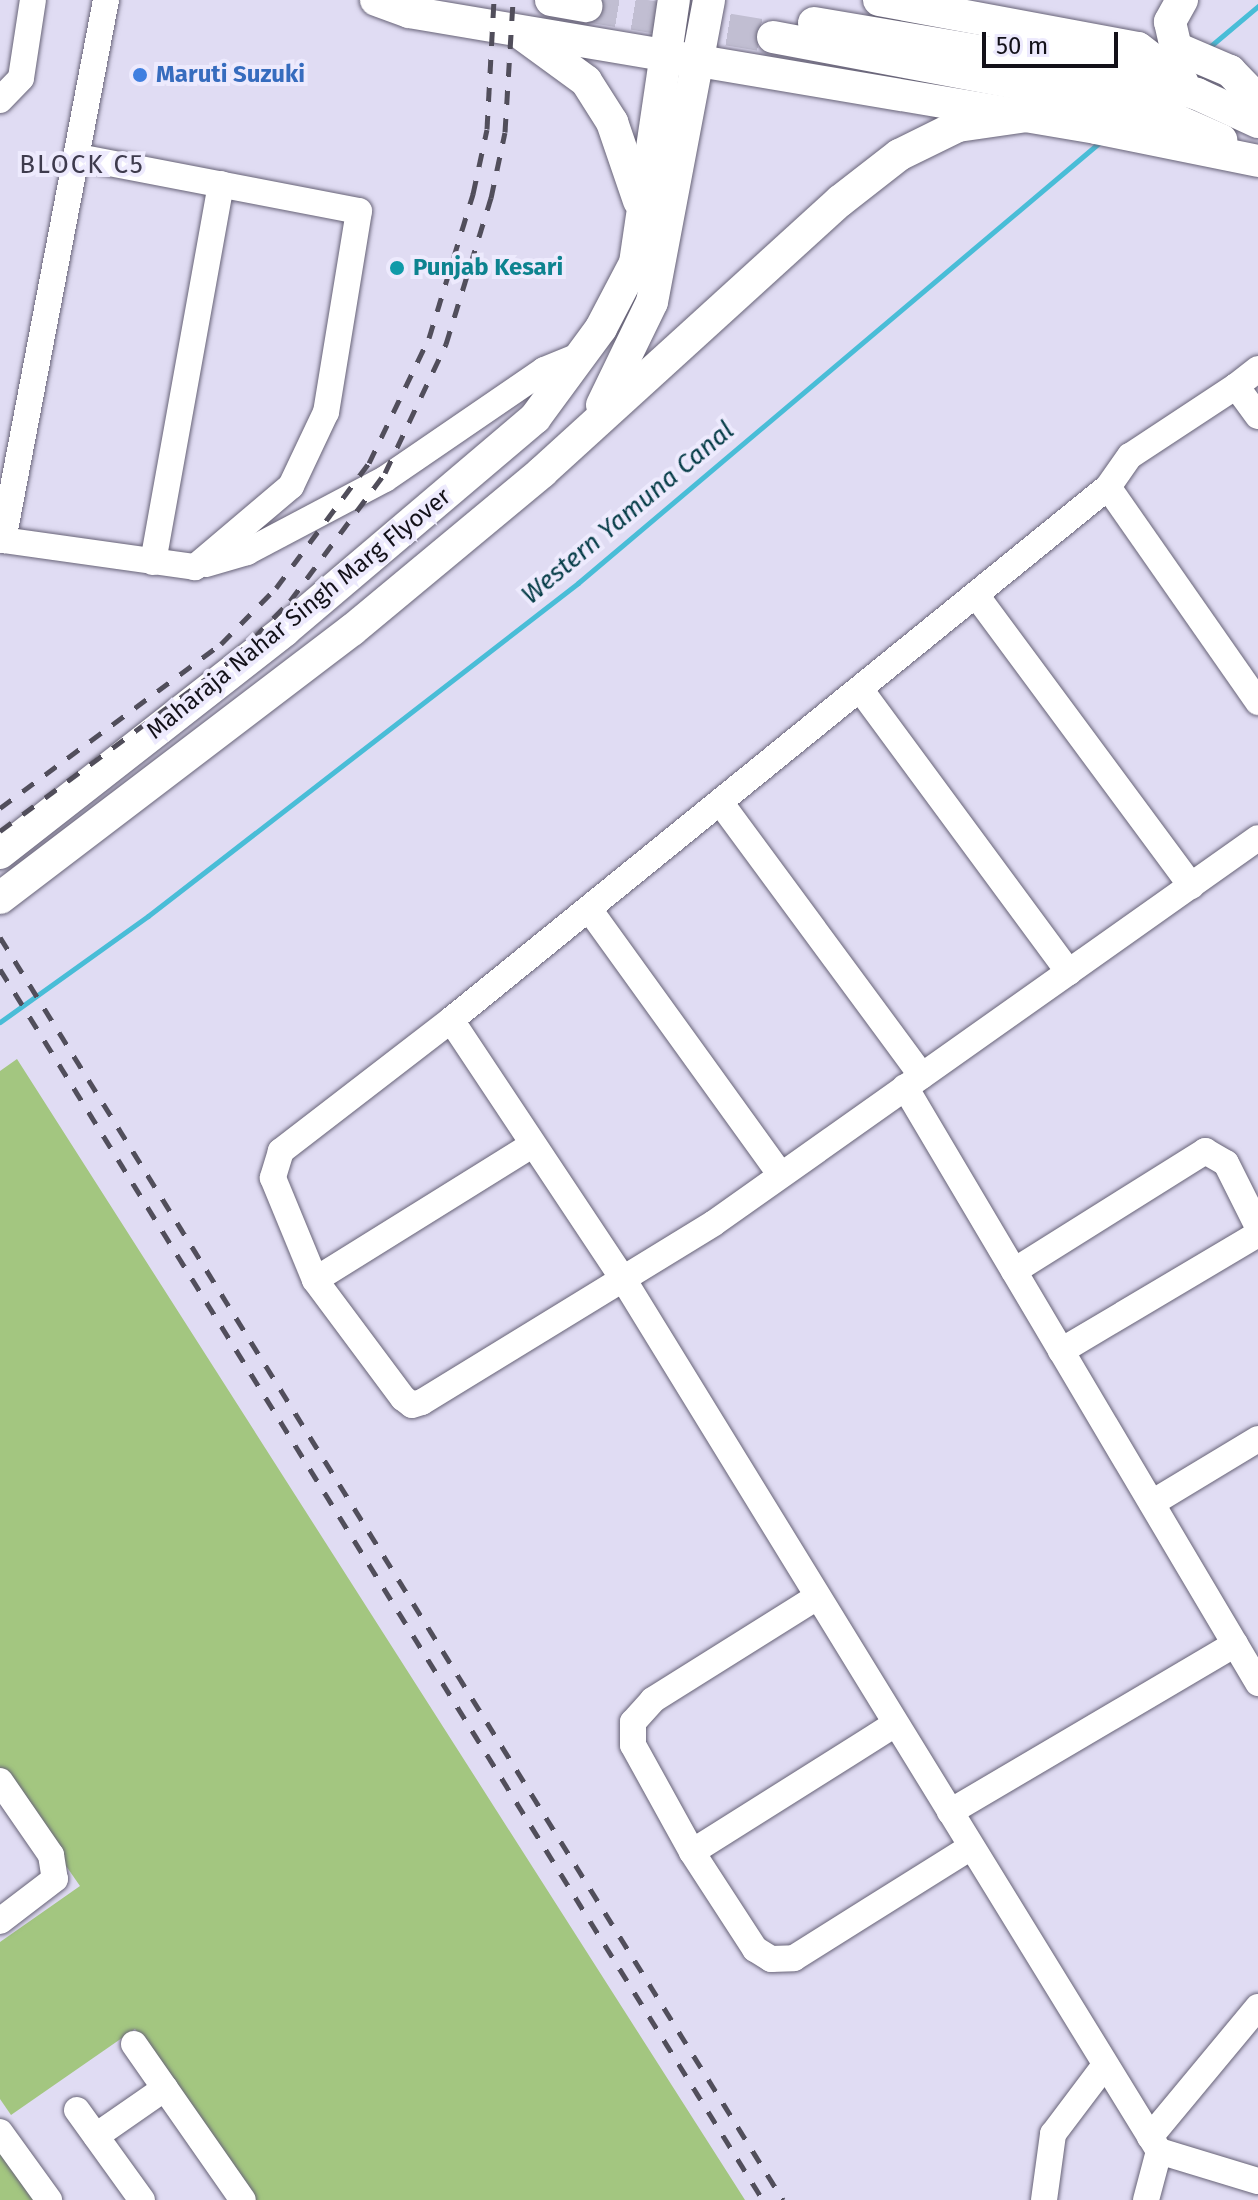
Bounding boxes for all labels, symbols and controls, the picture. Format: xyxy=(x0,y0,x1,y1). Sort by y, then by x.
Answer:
scale bar xyxy=(986,16,1122,66)
text: 50 m xyxy=(996,32,1048,60)
place label: Maruti Suzuki xyxy=(156,61,305,89)
marker: Maruti Suzuki xyxy=(131,66,149,84)
district label: BLOCK C5 xyxy=(19,149,145,181)
place label: Punjab Kesari xyxy=(413,254,563,282)
marker: Punjab Kesari xyxy=(388,259,406,277)
water label: Western Yamuna Canal xyxy=(516,415,740,611)
street label: Maharaja Nahar Singh Marg Flyover xyxy=(141,482,457,746)

